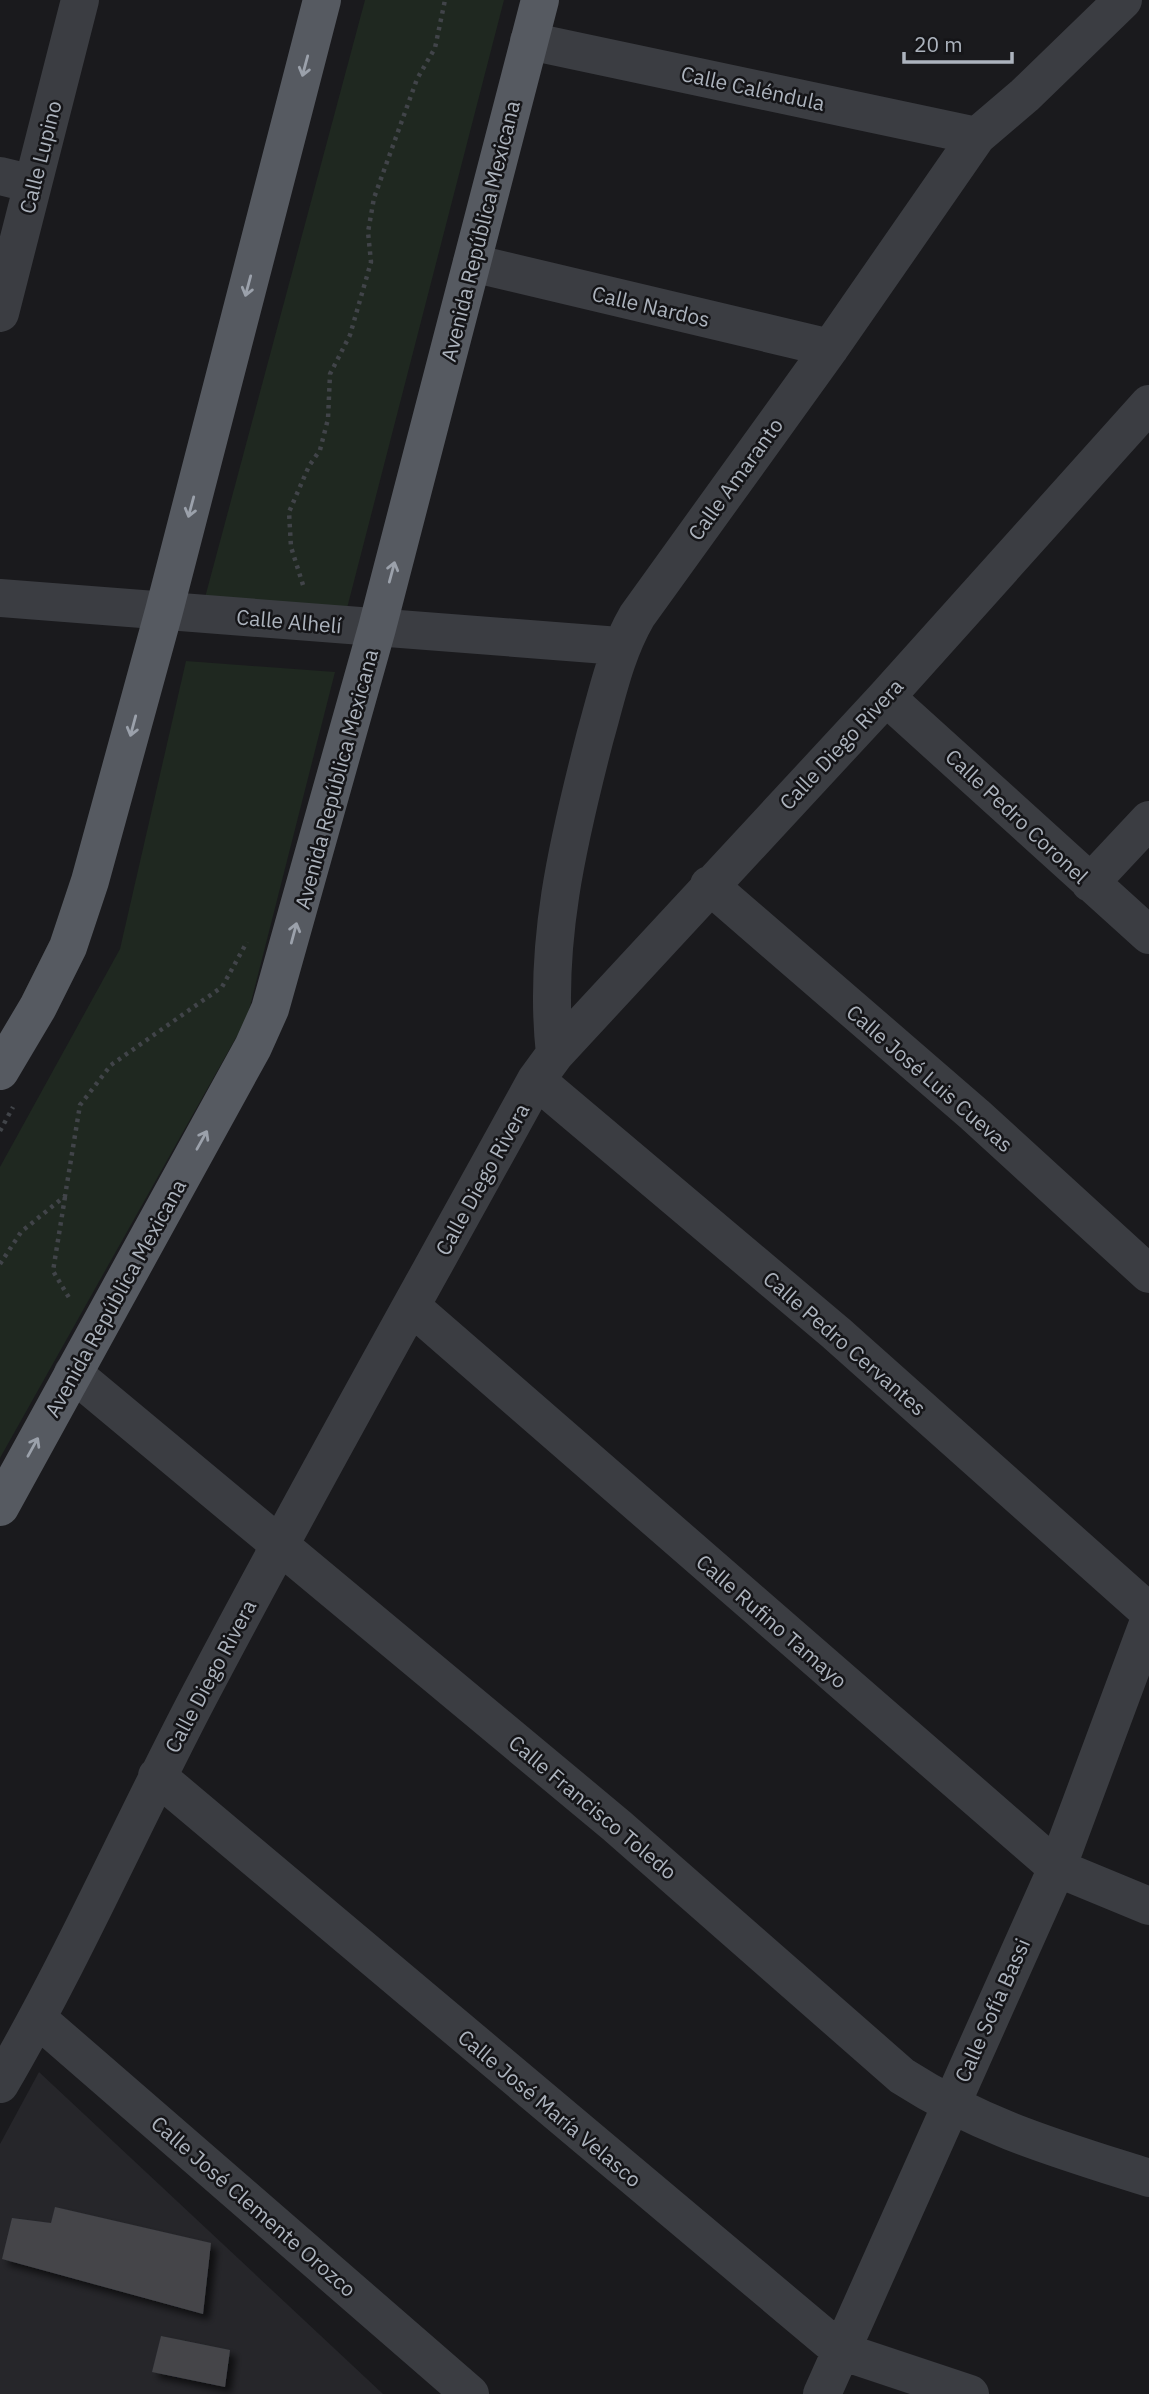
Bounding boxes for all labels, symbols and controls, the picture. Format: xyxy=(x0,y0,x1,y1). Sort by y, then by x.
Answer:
scale bar xyxy=(904,21,1012,65)
text: 20 m xyxy=(914,30,963,58)
one-way arrow xyxy=(298,54,311,77)
street label: Calle Caléndula xyxy=(678,59,828,117)
street label: Calle Lupino xyxy=(12,98,68,216)
street label: Avenida República Mexicana xyxy=(434,98,526,364)
one-way arrow xyxy=(241,274,254,297)
street label: Calle Nardos xyxy=(589,279,713,333)
street label: Calle Amaranto xyxy=(681,412,789,546)
one-way arrow xyxy=(184,495,197,517)
one-way arrow xyxy=(386,561,399,584)
street label: Calle Alhelí xyxy=(235,602,343,640)
street label: Avenida República Mexicana xyxy=(288,646,384,912)
street label: Calle Diego Rivera xyxy=(773,672,909,816)
one-way arrow xyxy=(125,715,138,737)
street label: Calle Pedro Coronel xyxy=(940,742,1095,890)
one-way arrow xyxy=(288,923,301,945)
street label: Calle José Luis Cuevas xyxy=(841,998,1019,1158)
street label: Calle Diego Rivera xyxy=(429,1098,535,1260)
one-way arrow xyxy=(195,1131,209,1151)
street label: Avenida República Mexicana xyxy=(38,1174,192,1422)
street label: Calle Pedro Cervantes xyxy=(758,1264,932,1422)
one-way arrow xyxy=(27,1437,40,1458)
street label: Calle Rufino Tamayo xyxy=(691,1548,853,1694)
street label: Calle Diego Rivera xyxy=(158,1594,262,1758)
street label: Calle Francisco Toledo xyxy=(503,1728,683,1886)
street label: Calle Sofía Bassi xyxy=(948,1934,1036,2086)
street label: Calle José María Velasco xyxy=(452,2023,648,2193)
street label: Calle José Clemente Orozco xyxy=(146,2109,362,2303)

